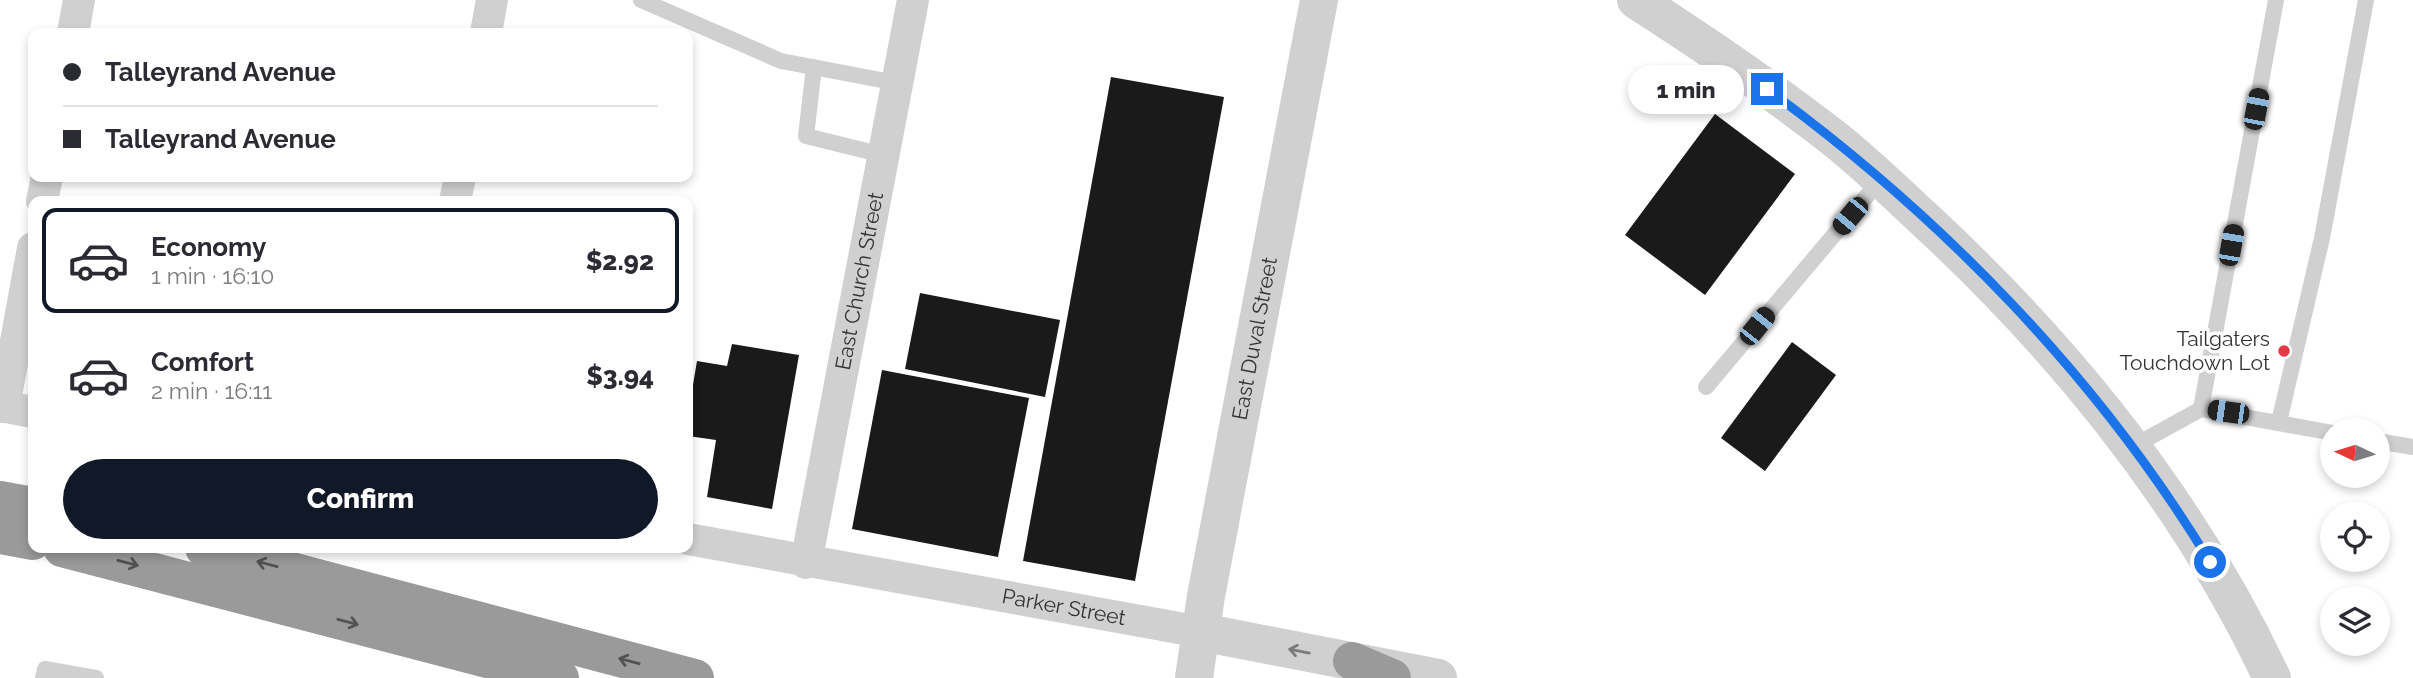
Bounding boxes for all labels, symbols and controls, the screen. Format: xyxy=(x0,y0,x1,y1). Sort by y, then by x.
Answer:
text: Talleyrand Avenue xyxy=(105,57,336,87)
callout: 1 min xyxy=(1627,64,1742,114)
route end xyxy=(1751,73,1783,105)
text: 1 min xyxy=(1656,76,1716,103)
car xyxy=(2242,86,2271,132)
text: Talleyrand Avenue xyxy=(105,124,336,154)
street label: East Church Street xyxy=(830,190,888,372)
car xyxy=(1829,193,1872,239)
car xyxy=(2218,222,2245,268)
icon: car xyxy=(67,229,130,292)
text: Economy xyxy=(151,232,266,262)
text: $2.92 xyxy=(586,246,654,276)
street label: East Duval Street xyxy=(1227,255,1282,422)
text: 1 min · 16:10 xyxy=(151,262,274,289)
car xyxy=(1736,303,1779,349)
place label: Tailgaters Touchdown Lot xyxy=(2120,326,2270,375)
marker: Tailgaters Touchdown Lot xyxy=(2276,343,2292,359)
icon: car xyxy=(67,344,130,407)
text: Comfort xyxy=(151,347,254,377)
text: $3.94 xyxy=(586,361,654,391)
text: 2 min · 16:11 xyxy=(151,377,272,404)
car xyxy=(2206,399,2251,425)
north arrow xyxy=(2320,418,2390,488)
map controls xyxy=(2320,418,2390,656)
button: Confirm xyxy=(63,459,658,539)
button: locate xyxy=(2320,502,2390,572)
route start xyxy=(2194,546,2226,578)
one-way arrow xyxy=(117,557,139,570)
one-way arrow xyxy=(257,557,279,570)
street label: Parker Street xyxy=(1000,583,1128,630)
button: layers xyxy=(2320,586,2390,656)
one-way arrow xyxy=(337,616,359,629)
one-way arrow xyxy=(1288,644,1311,658)
one-way arrow xyxy=(618,653,640,666)

